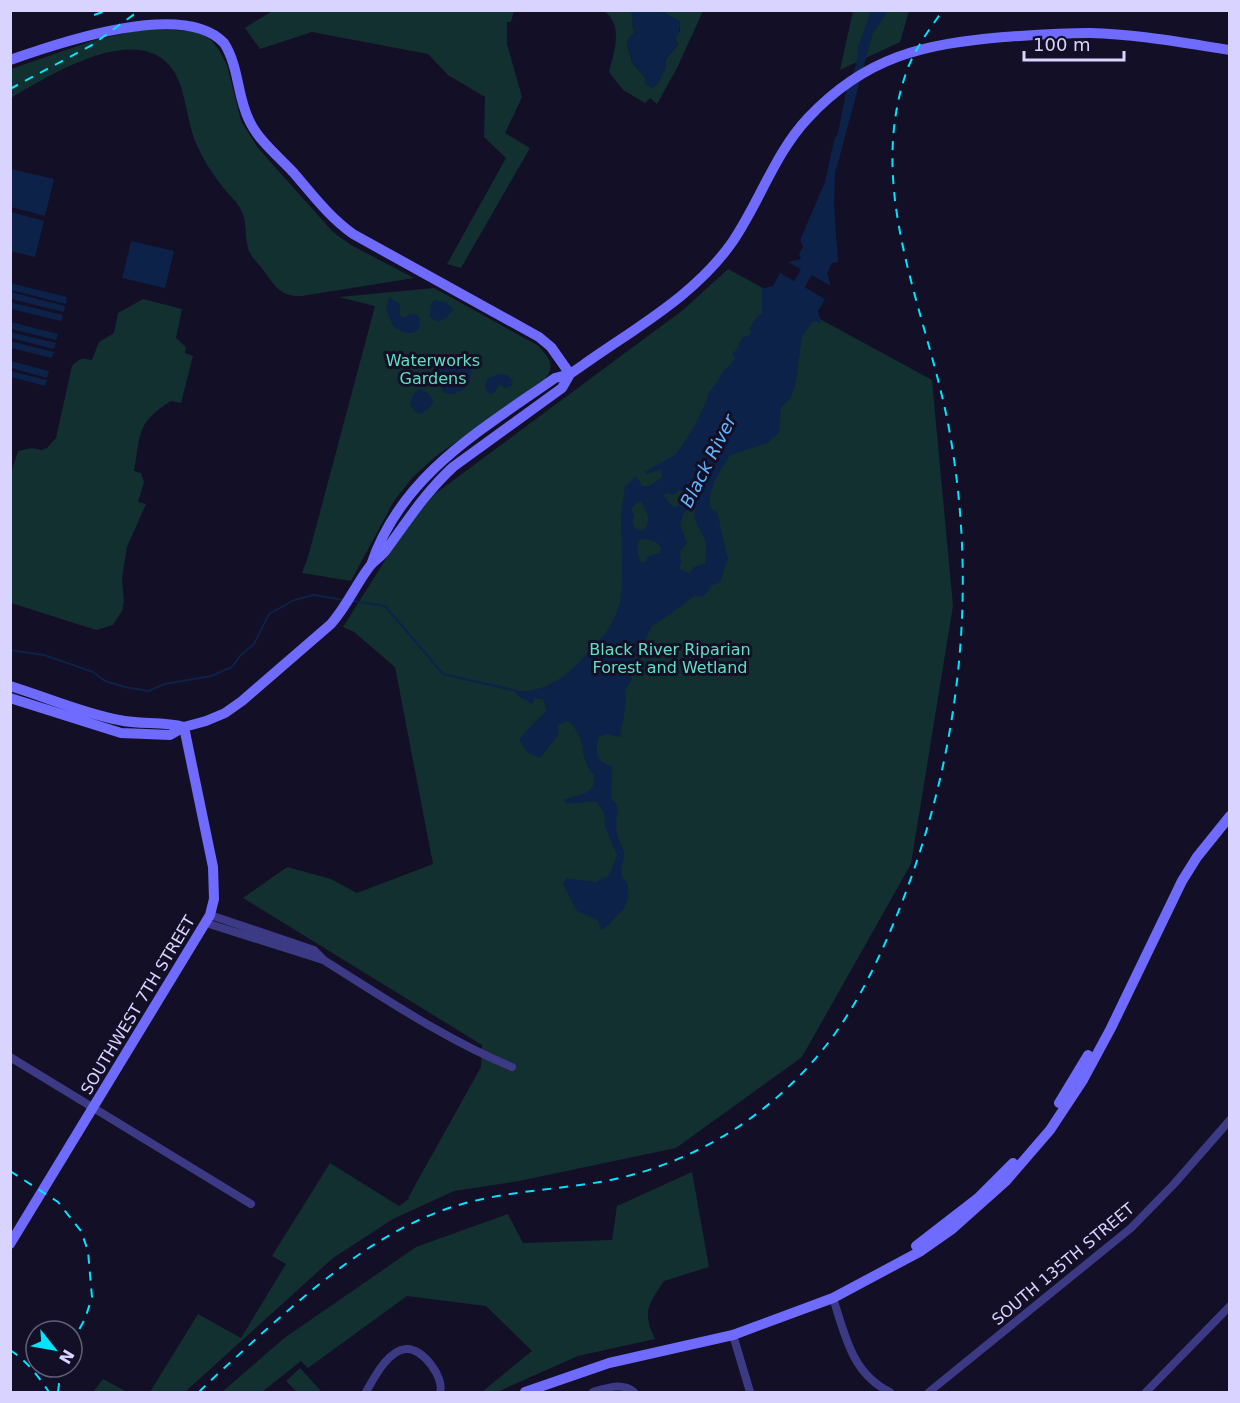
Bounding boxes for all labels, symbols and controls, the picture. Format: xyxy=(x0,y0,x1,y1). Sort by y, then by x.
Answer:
scale bar xyxy=(1024,24,1124,62)
text: 100 m xyxy=(1033,34,1091,55)
park label: Waterworks Gardens xyxy=(386,351,480,388)
water label: Black River xyxy=(676,410,741,511)
park label: Black River Riparian Forest and Wetland xyxy=(589,640,751,677)
street label: SOUTHWEST 7TH STREET xyxy=(77,912,199,1098)
street label: SOUTH 135TH STREET xyxy=(988,1199,1138,1329)
north arrow xyxy=(24,1319,84,1379)
text: N xyxy=(55,1346,78,1367)

